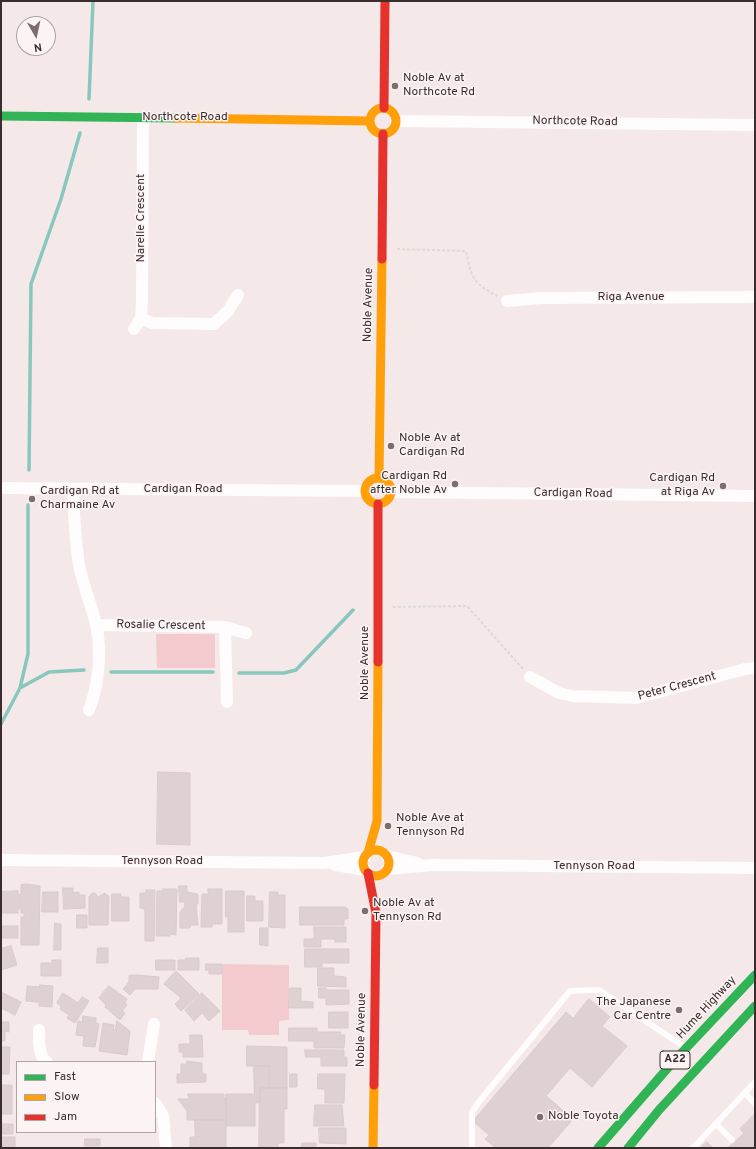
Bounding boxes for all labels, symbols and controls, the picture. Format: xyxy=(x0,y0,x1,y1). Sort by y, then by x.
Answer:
north arrow xyxy=(16,16,56,56)
text: N xyxy=(33,39,43,54)
place label: Noble Av at Northcote Rd xyxy=(403,72,475,100)
marker: Noble Av at Northcote Rd xyxy=(390,81,400,91)
street label: Northcote Road xyxy=(142,111,228,125)
street label: Northcote Road xyxy=(532,114,618,130)
street label: Narelle Crescent xyxy=(135,174,149,262)
street label: Noble Avenue xyxy=(361,268,377,342)
street label: Riga Avenue xyxy=(597,291,665,305)
place label: Noble Av at Cardigan Rd xyxy=(399,432,465,460)
marker: Noble Av at Cardigan Rd xyxy=(386,441,396,451)
place label: Cardigan Rd after Noble Av xyxy=(370,470,447,498)
place label: Cardigan Rd at Riga Av xyxy=(649,472,715,500)
marker: Cardigan Rd after Noble Av xyxy=(450,479,460,489)
marker: Cardigan Rd at Riga Av xyxy=(718,481,728,491)
street label: Cardigan Road xyxy=(143,483,223,497)
place label: Cardigan Rd at Charmaine Av xyxy=(40,485,119,513)
street label: Cardigan Road xyxy=(533,486,613,502)
marker: Cardigan Rd at Charmaine Av xyxy=(27,494,37,504)
street label: Rosalie Crescent xyxy=(116,618,206,634)
street label: Noble Avenue xyxy=(359,626,373,700)
street label: Peter Crescent xyxy=(636,670,718,704)
place label: Noble Ave at Tennyson Rd xyxy=(396,812,464,840)
marker: Noble Ave at Tennyson Rd xyxy=(383,821,393,831)
street label: Tennyson Road xyxy=(121,855,203,869)
street label: Tennyson Road xyxy=(553,860,635,874)
place label: Noble Av at Tennyson Rd xyxy=(373,897,441,925)
marker: Noble Av at Tennyson Rd xyxy=(360,906,370,916)
street label: Hume Highway xyxy=(674,974,740,1042)
street label: Noble Avenue xyxy=(354,993,370,1067)
place label: The Japanese Car Centre xyxy=(596,996,671,1024)
marker: The Japanese Car Centre xyxy=(674,1005,684,1015)
road number: A22 xyxy=(660,1051,690,1069)
legend xyxy=(16,1061,156,1133)
text: Fast xyxy=(54,1069,76,1085)
text: Slow xyxy=(54,1089,80,1105)
text: Jam xyxy=(54,1109,77,1125)
place label: Noble Toyota xyxy=(548,1110,619,1124)
marker: Noble Toyota xyxy=(535,1112,545,1122)

